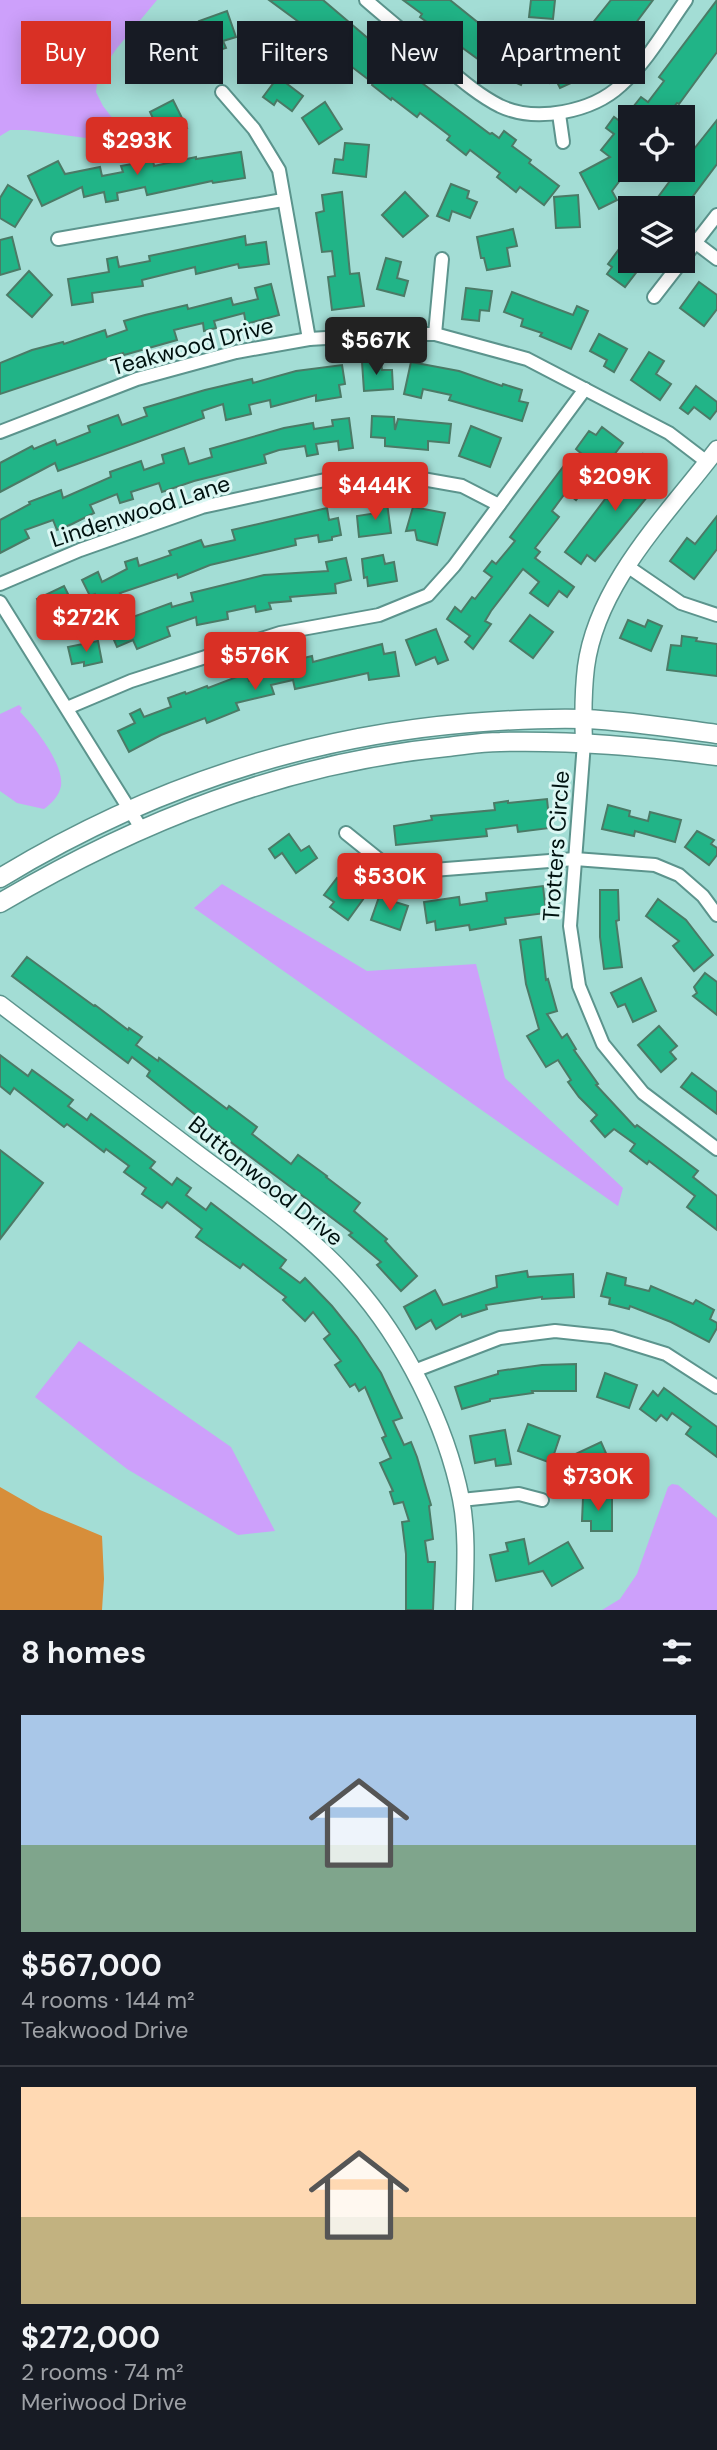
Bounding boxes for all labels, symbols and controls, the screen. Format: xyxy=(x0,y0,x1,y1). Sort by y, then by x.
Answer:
chip: Buy xyxy=(21,21,111,84)
chip: Rent xyxy=(125,21,223,84)
chip: Filters xyxy=(237,21,353,84)
chip: New xyxy=(367,21,463,84)
chip: Apartment xyxy=(477,21,645,84)
map controls xyxy=(618,105,695,273)
button: locate xyxy=(618,105,695,182)
pin: $293K xyxy=(88,118,186,177)
text: $293K xyxy=(102,125,172,155)
button: layers xyxy=(618,196,695,273)
street label: Teakwood Drive xyxy=(107,310,277,382)
pin: $567K xyxy=(327,318,425,377)
text: $567K xyxy=(341,325,411,355)
pin: $209K xyxy=(566,454,664,513)
text: $209K xyxy=(579,461,651,491)
pin: $444K xyxy=(326,462,424,522)
street label: Lindenwood Lane xyxy=(46,468,234,554)
text: $444K xyxy=(338,470,412,500)
pin: $272K xyxy=(37,594,135,654)
text: $272K xyxy=(52,602,120,632)
pin: $576K xyxy=(206,632,304,692)
text: $576K xyxy=(220,640,290,670)
street label: Trotters Circle xyxy=(536,770,576,922)
pin: $530K xyxy=(341,853,439,913)
text: $530K xyxy=(353,861,427,891)
street label: Buttonwood Drive xyxy=(182,1109,350,1253)
pin: $730K xyxy=(549,1454,647,1513)
text: $730K xyxy=(562,1461,634,1491)
text: 8 homes xyxy=(21,1633,146,1672)
icon: filters xyxy=(658,1633,696,1671)
icon: home xyxy=(296,1760,422,1886)
text: $567,000 xyxy=(21,1946,162,1985)
text: 4 rooms · 144 m² xyxy=(21,1985,195,2015)
text: Teakwood Drive xyxy=(21,2015,188,2045)
icon: home xyxy=(296,2132,422,2258)
text: $272,000 xyxy=(21,2318,160,2357)
text: 2 rooms · 74 m² xyxy=(21,2357,184,2387)
text: Meriwood Drive xyxy=(21,2387,187,2417)

